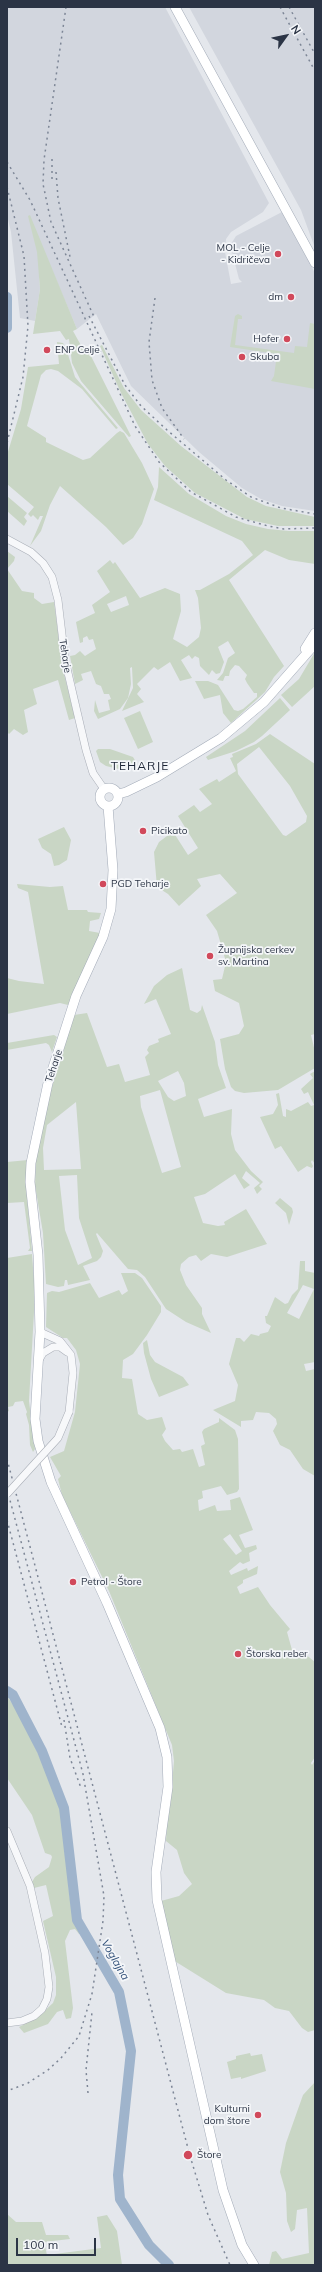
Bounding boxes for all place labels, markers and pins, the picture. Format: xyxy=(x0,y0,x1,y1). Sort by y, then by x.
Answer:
place label: MOL - Celje - Kidričeva xyxy=(217,242,270,266)
marker: MOL - Celje - Kidričeva xyxy=(273,249,283,259)
place label: dm xyxy=(268,291,283,303)
marker: dm xyxy=(286,292,296,302)
place label: Hofer xyxy=(253,333,279,345)
marker: Hofer xyxy=(282,334,292,344)
place label: ENP Celje xyxy=(55,344,100,356)
marker: ENP Celje xyxy=(42,345,52,355)
place label: Skuba xyxy=(250,351,279,363)
marker: Skuba xyxy=(237,352,247,362)
place label: Picikato xyxy=(151,825,187,837)
marker: Picikato xyxy=(138,826,148,836)
place label: PGD Teharje xyxy=(111,878,169,890)
marker: PGD Teharje xyxy=(98,879,108,889)
place label: Župnijska cerkev sv. Martina xyxy=(218,944,295,968)
marker: Župnijska cerkev sv. Martina xyxy=(205,951,215,961)
place label: Petrol - Štore xyxy=(81,1576,142,1588)
marker: Petrol - Štore xyxy=(68,1577,78,1587)
place label: Štorska reber xyxy=(246,1648,308,1660)
marker: Štorska reber xyxy=(233,1649,243,1659)
place label: Kulturni dom štore xyxy=(204,2103,250,2126)
marker: Kulturni dom štore xyxy=(253,2110,263,2120)
marker: Štore xyxy=(182,2149,194,2161)
place label: Štore xyxy=(197,2149,221,2161)

